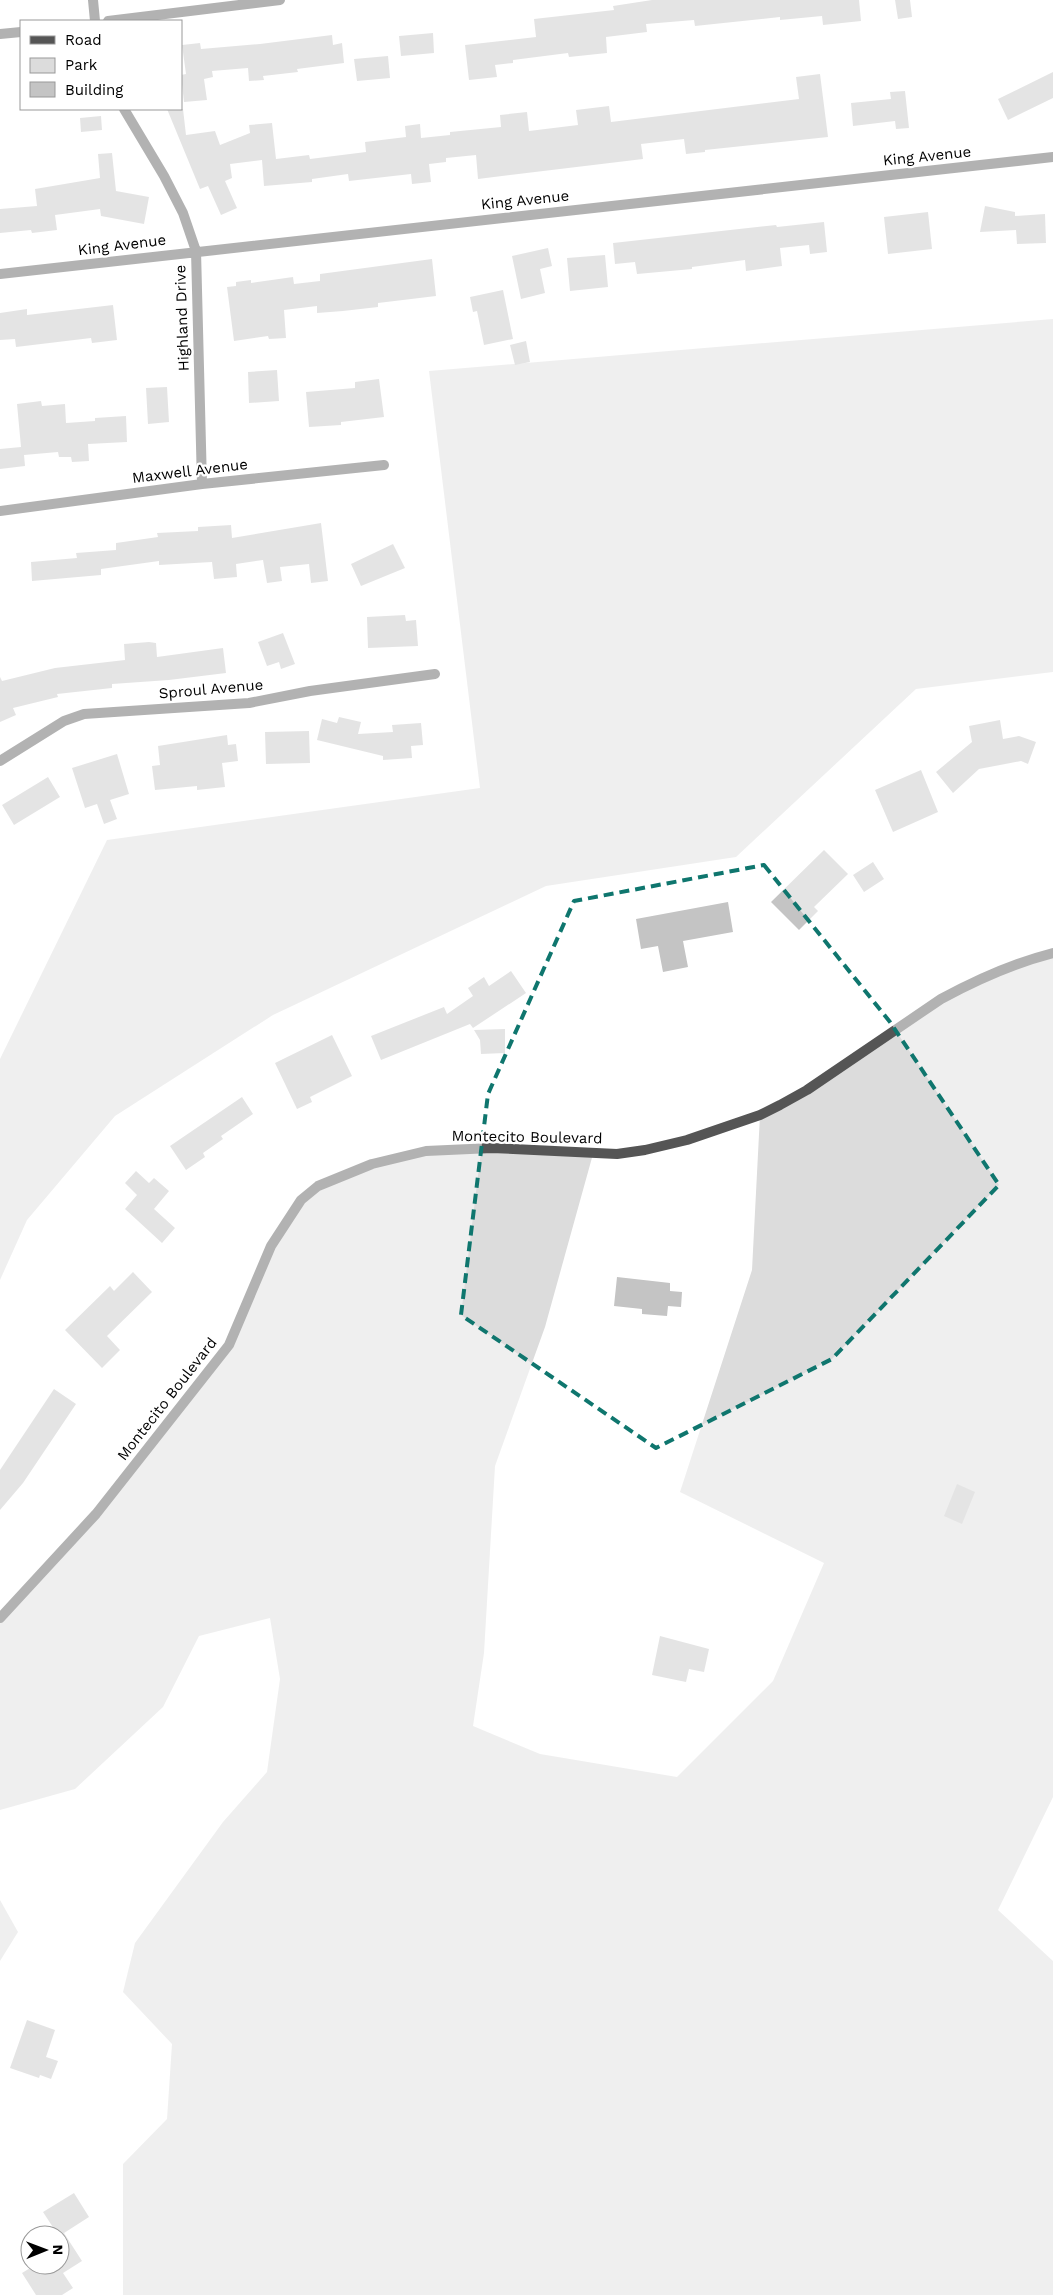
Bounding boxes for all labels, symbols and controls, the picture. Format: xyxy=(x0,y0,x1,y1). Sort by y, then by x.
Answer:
legend xyxy=(20,20,182,110)
text: Road xyxy=(65,31,102,49)
text: Park xyxy=(65,56,98,74)
text: Building xyxy=(65,81,123,99)
street label: King Avenue xyxy=(882,142,972,170)
street label: King Avenue xyxy=(480,186,570,214)
street label: King Avenue xyxy=(77,231,167,259)
street label: Highland Drive xyxy=(171,264,193,372)
street label: Maxwell Avenue xyxy=(131,455,249,487)
street label: Sproul Avenue xyxy=(158,675,264,703)
street label: Montecito Boulevard xyxy=(451,1127,603,1147)
street label: Montecito Boulevard xyxy=(113,1334,221,1464)
north arrow xyxy=(20,2225,70,2275)
text: N xyxy=(50,2244,66,2255)

